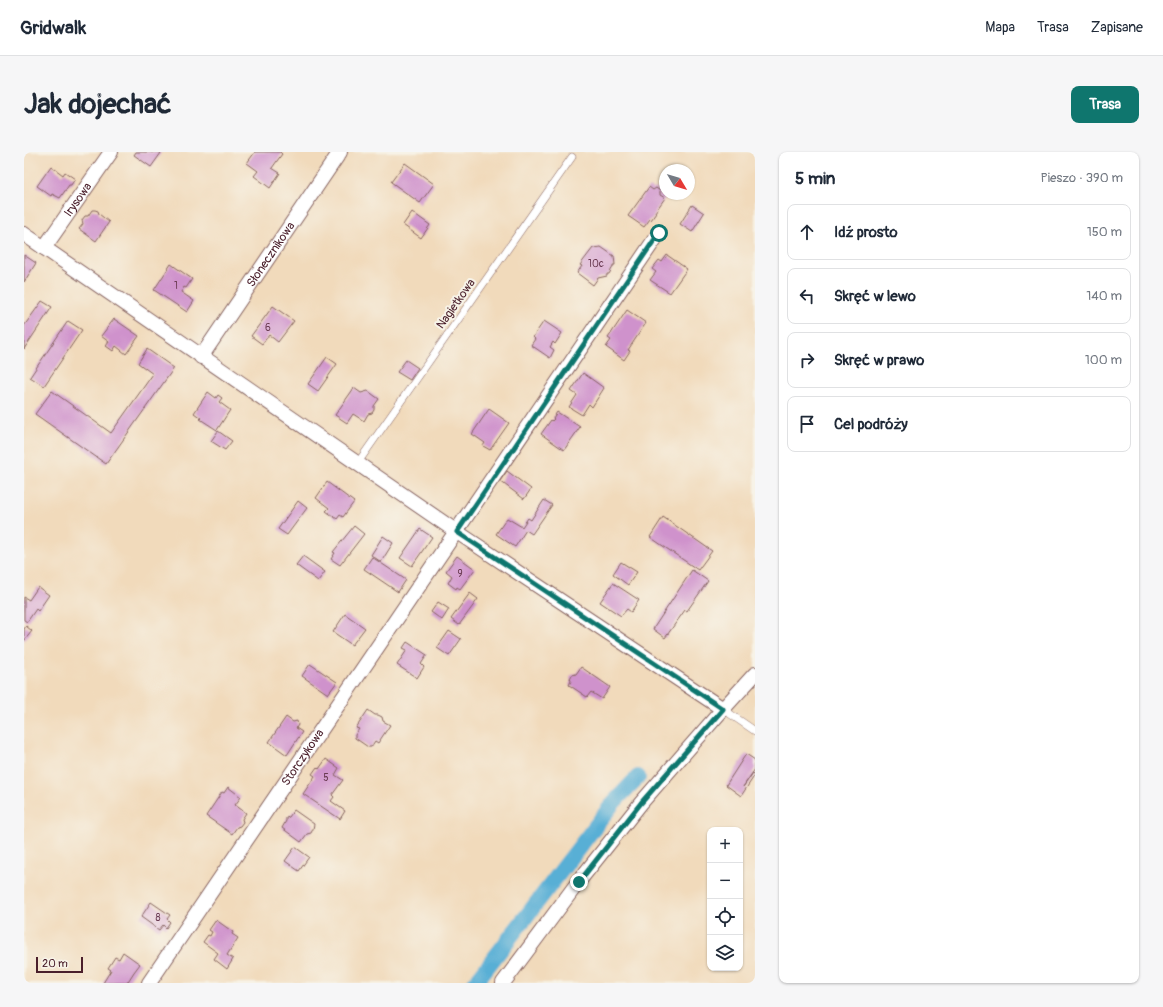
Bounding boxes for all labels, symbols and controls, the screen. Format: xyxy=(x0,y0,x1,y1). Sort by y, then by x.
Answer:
text: Gridwalk xyxy=(20,16,86,40)
text: Mapa xyxy=(985,19,1015,36)
text: Trasa xyxy=(1037,19,1069,36)
text: Zapisane xyxy=(1091,19,1143,36)
button: Trasa xyxy=(1071,86,1139,123)
text: Jak dojechać xyxy=(24,87,172,122)
north arrow xyxy=(659,164,695,200)
text: 5 min xyxy=(795,168,835,189)
text: Pieszo · 390 m xyxy=(1041,170,1123,186)
street label: Irysowa xyxy=(61,179,95,220)
street label: Słonecznikowa xyxy=(243,219,298,290)
icon: ahead xyxy=(796,221,818,243)
text: Idź prosto xyxy=(834,223,898,242)
route start xyxy=(650,224,668,242)
text: 150 m xyxy=(1087,224,1122,240)
house number: 10c xyxy=(588,258,604,270)
street label: Nagietkowa xyxy=(433,276,479,332)
house number: 1 xyxy=(174,280,178,292)
icon: left xyxy=(796,285,818,307)
text: Skręć w lewo xyxy=(834,287,916,306)
text: 140 m xyxy=(1086,288,1122,304)
house number: 6 xyxy=(265,322,271,334)
icon: right xyxy=(796,349,818,371)
text: Skręć w prawo xyxy=(834,351,924,370)
text: 100 m xyxy=(1085,352,1122,368)
icon: arrive xyxy=(796,413,818,435)
text: Cel podróży xyxy=(834,415,908,434)
house number: 9 xyxy=(457,568,463,580)
street label: Storczykowa xyxy=(278,726,327,788)
house number: 5 xyxy=(323,772,329,784)
map controls xyxy=(707,827,743,971)
button: + xyxy=(707,827,743,863)
button: − xyxy=(707,863,743,899)
route end xyxy=(570,873,588,891)
button: locate xyxy=(707,899,743,935)
house number: 8 xyxy=(155,912,161,924)
button: layers xyxy=(707,935,743,971)
scale bar xyxy=(36,955,83,974)
text: 20 m xyxy=(42,957,68,970)

